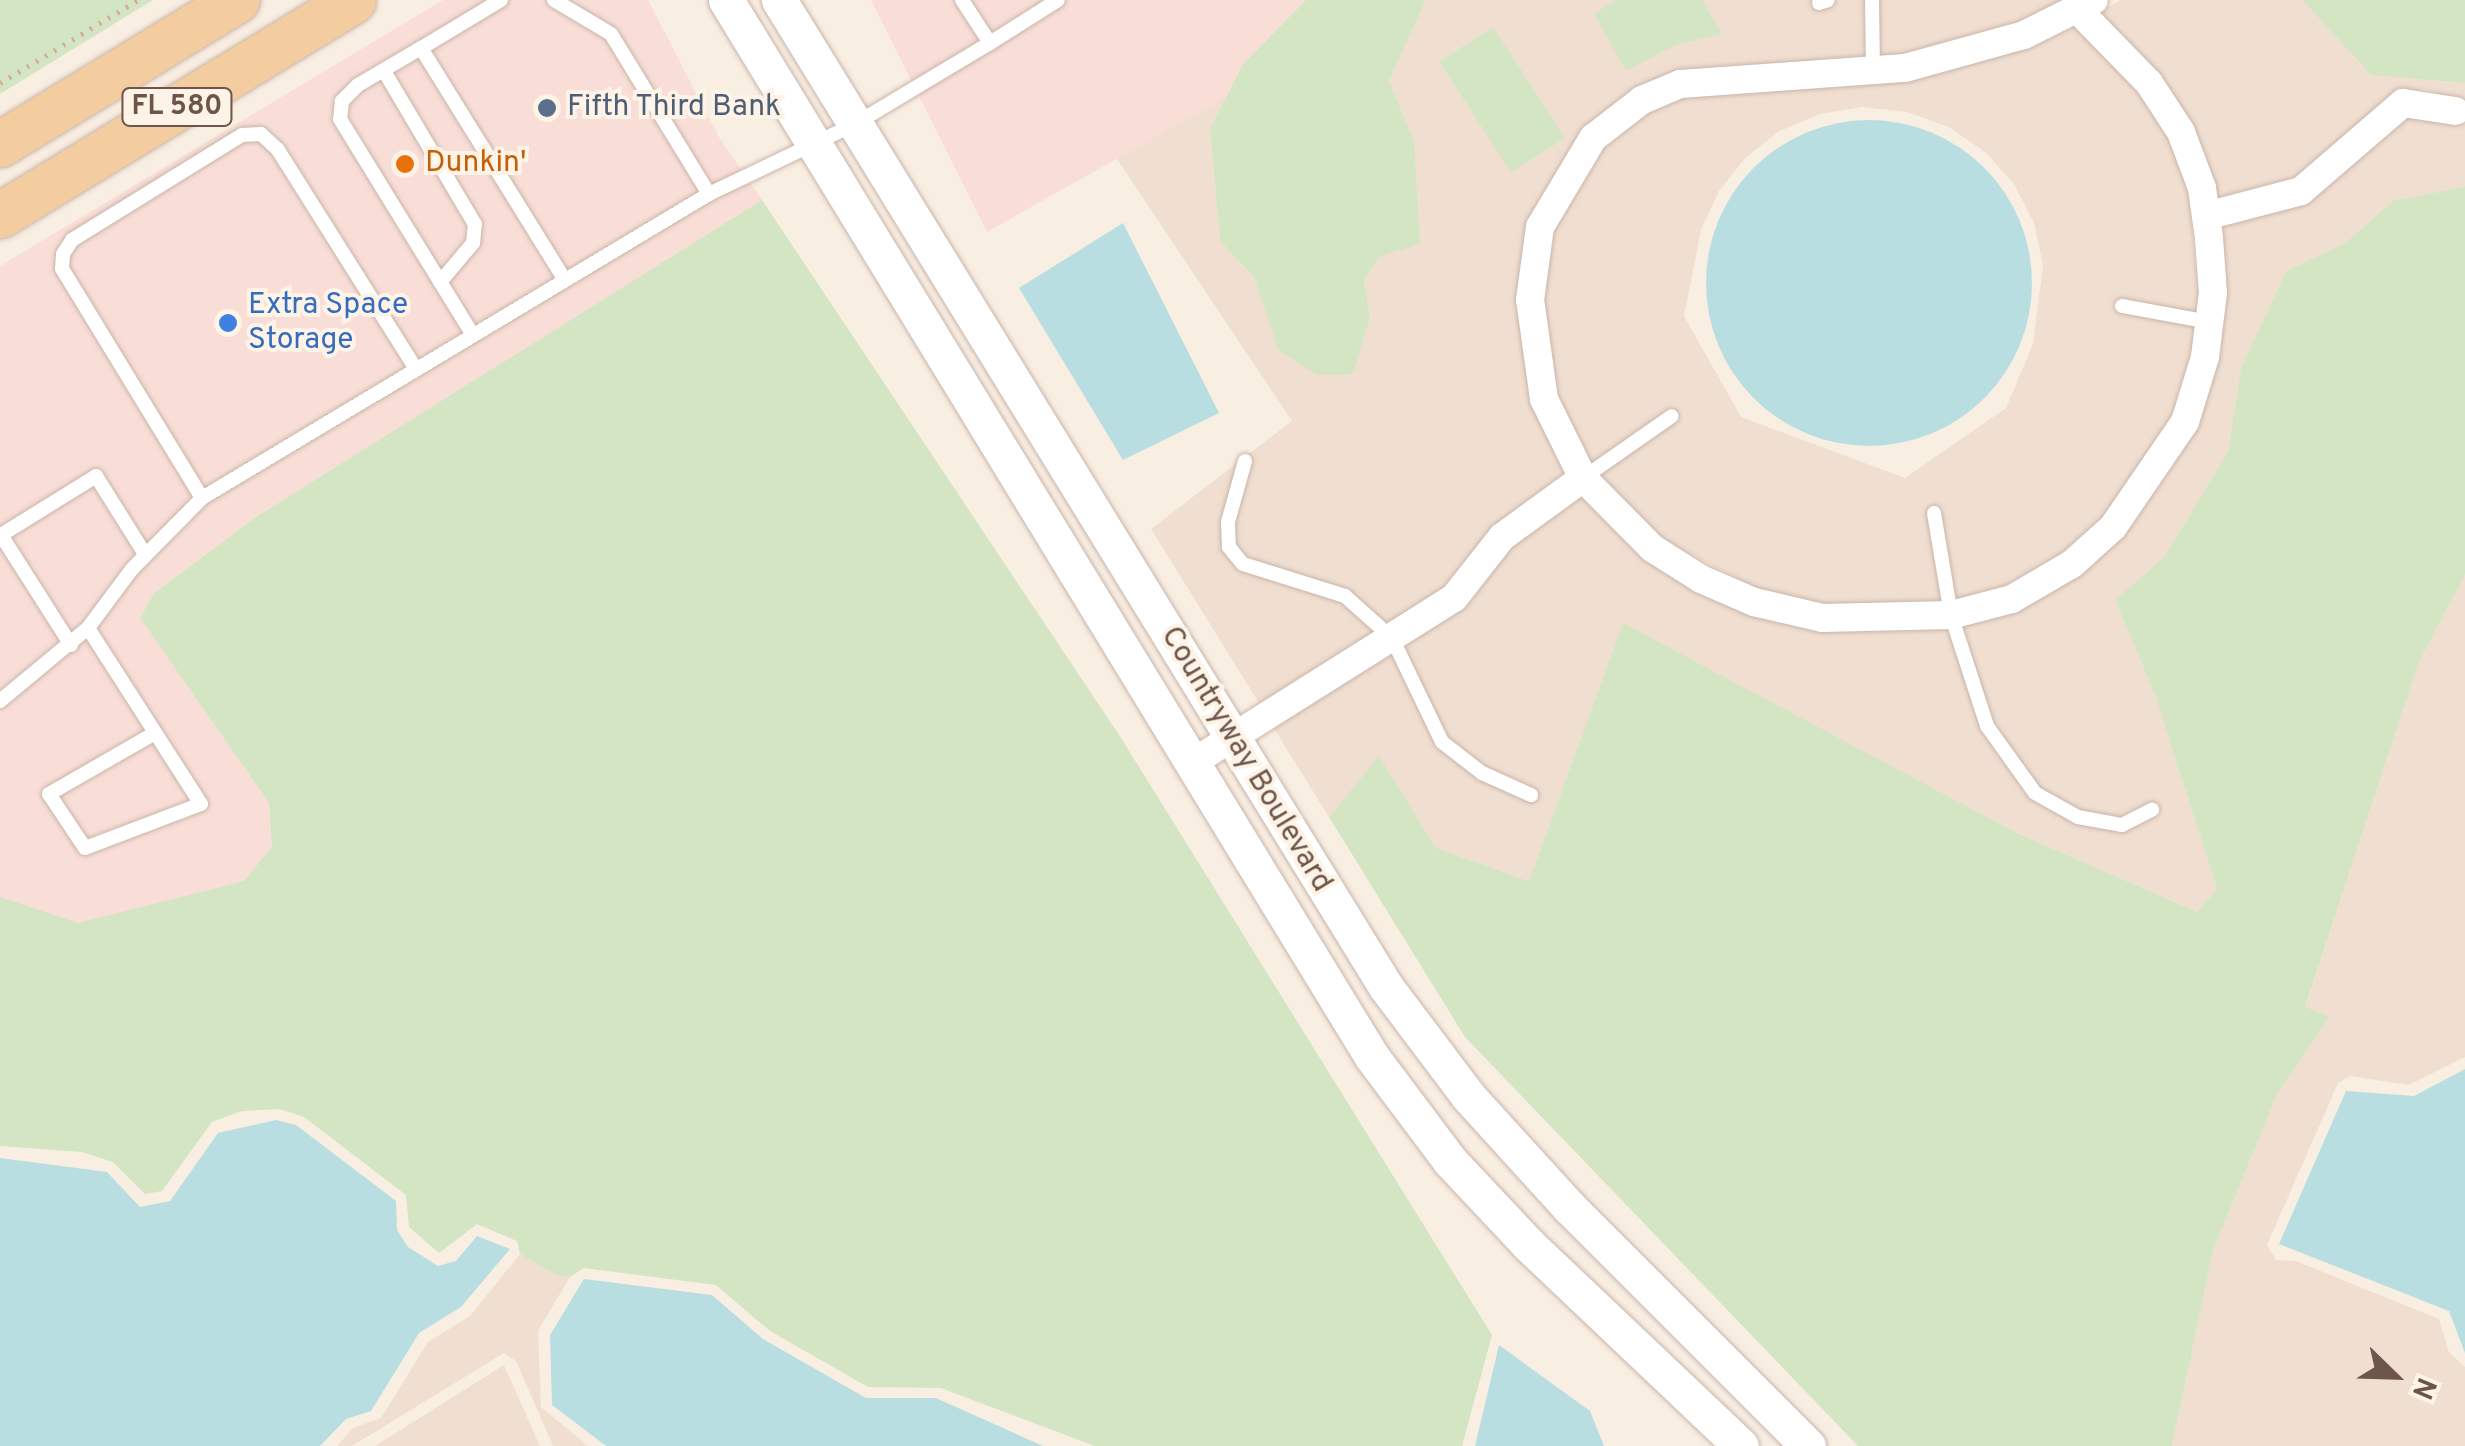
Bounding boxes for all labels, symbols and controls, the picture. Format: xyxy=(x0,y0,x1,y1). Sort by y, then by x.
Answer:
road number: FL 580 xyxy=(120,84,234,130)
place label: Fifth Third Bank xyxy=(567,90,782,126)
marker: Fifth Third Bank xyxy=(536,97,558,119)
place label: Dunkin' xyxy=(425,146,526,182)
marker: Dunkin' xyxy=(394,153,416,175)
place label: Extra Space Storage xyxy=(248,288,408,358)
marker: Extra Space Storage xyxy=(217,312,239,334)
street label: Countryway Boulevard xyxy=(1151,621,1339,899)
north arrow xyxy=(2345,1326,2445,1426)
text: N xyxy=(2402,1371,2443,1404)

